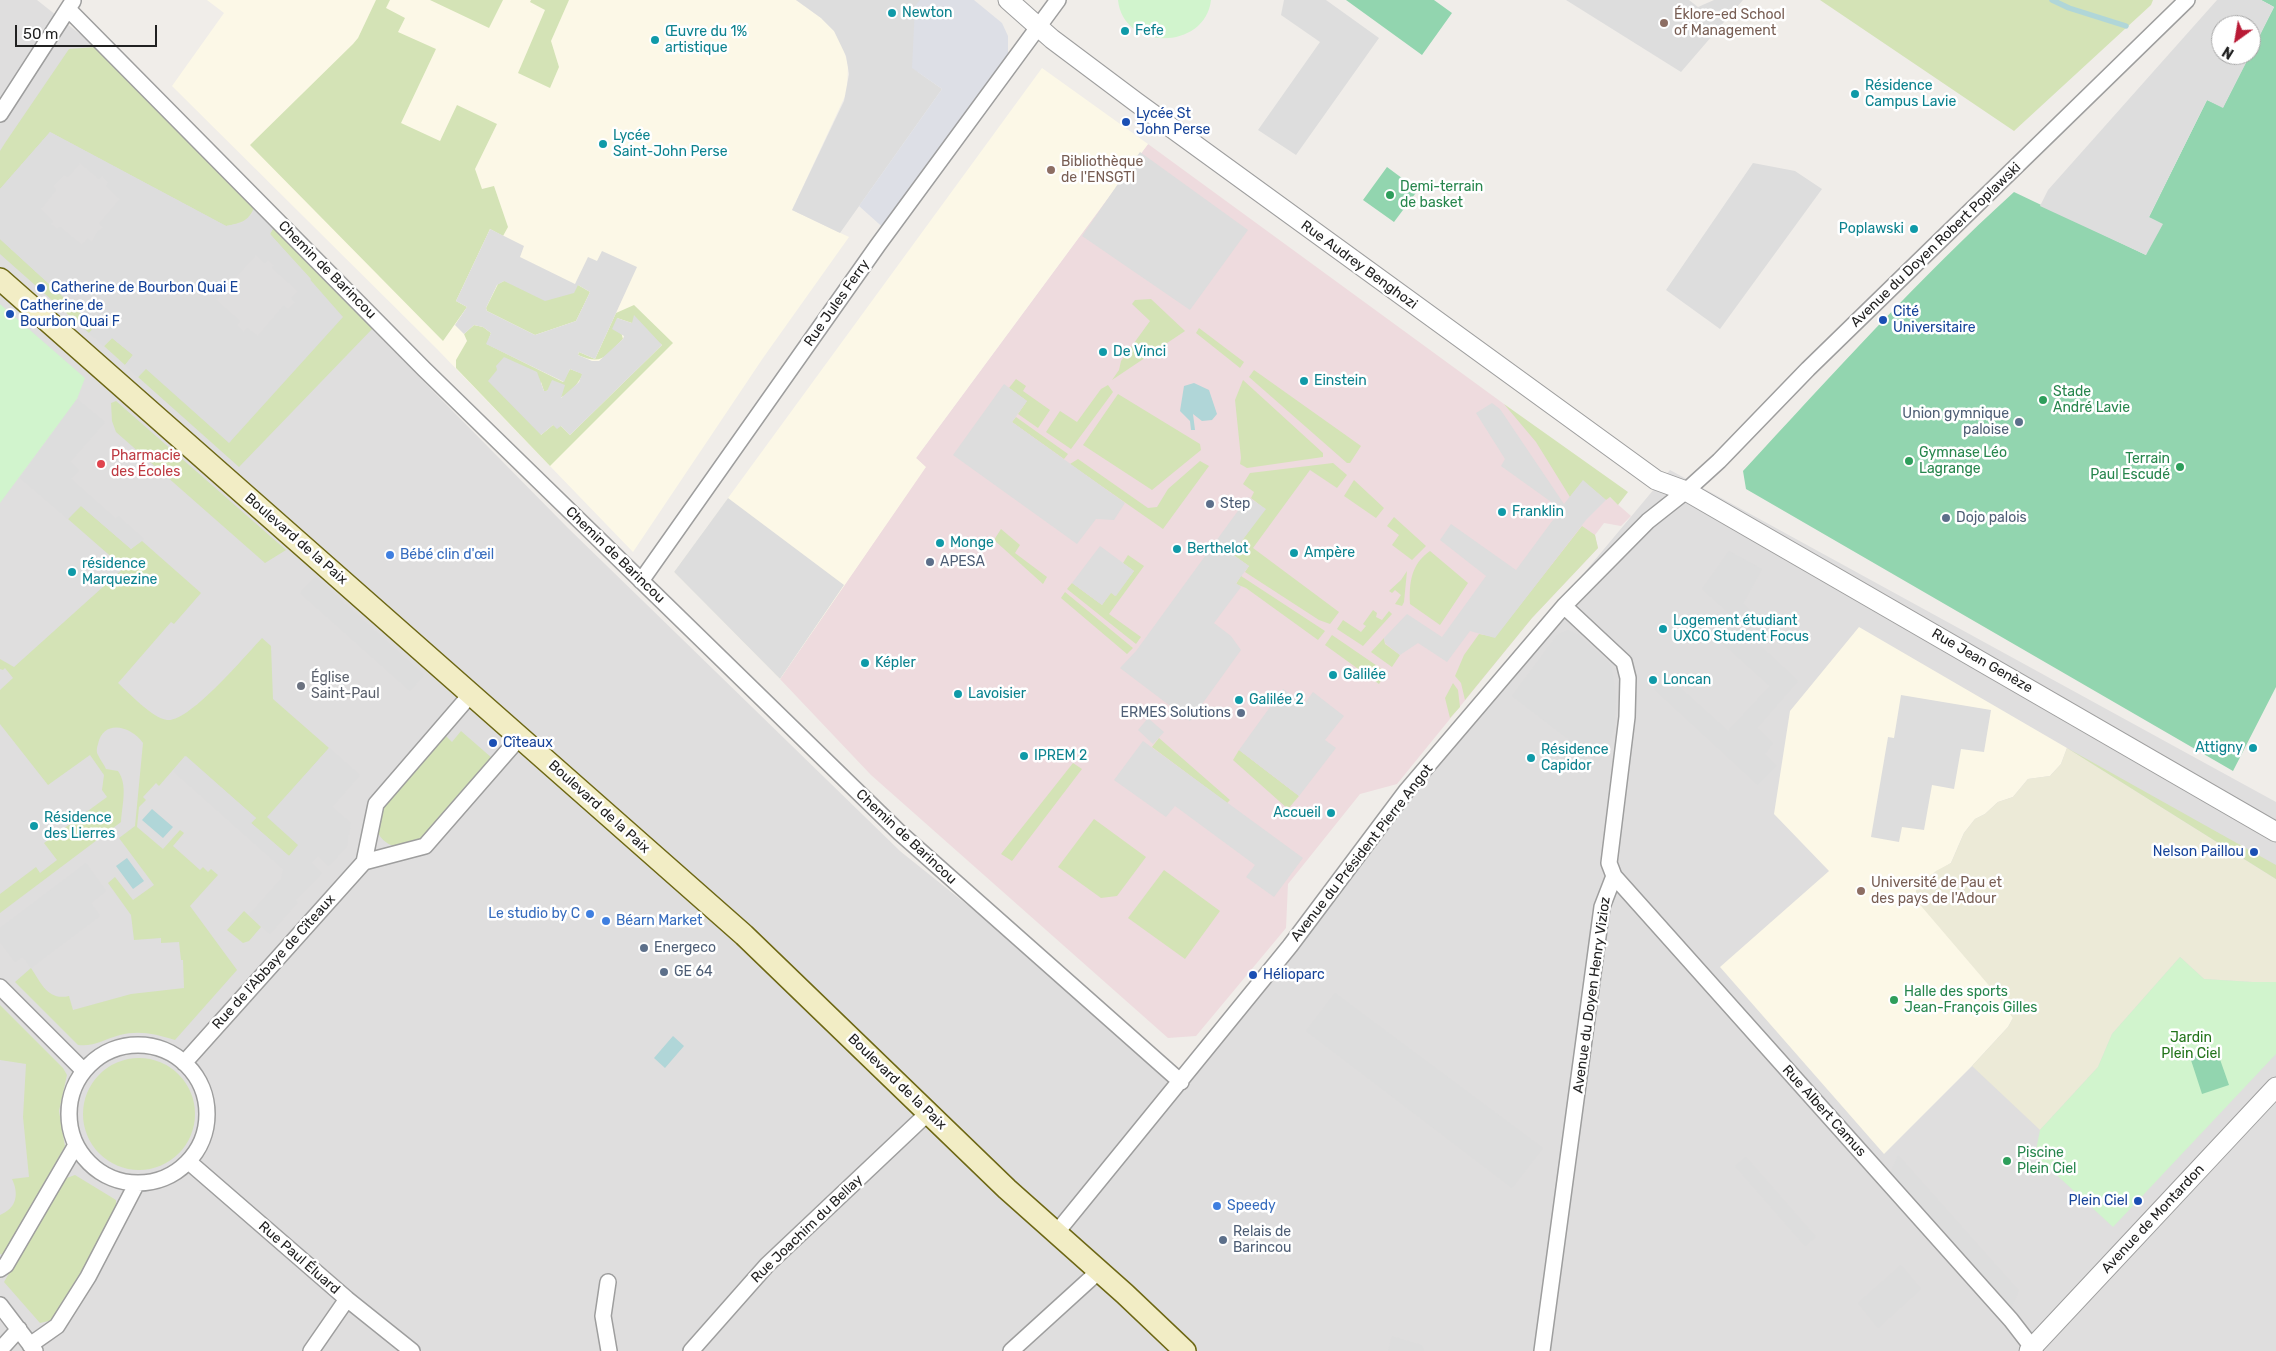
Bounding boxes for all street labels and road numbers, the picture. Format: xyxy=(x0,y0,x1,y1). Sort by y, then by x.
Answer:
street label: Avenue du Doyen Robert Poplawski xyxy=(1847,159,2025,331)
street label: Rue Audrey Benghozi xyxy=(1297,217,1421,313)
street label: Chemin de Barincou xyxy=(275,218,379,322)
street label: Rue Jules Ferry xyxy=(801,256,873,350)
street label: Boulevard de la Paix xyxy=(241,490,351,588)
street label: Chemin de Barincou xyxy=(562,503,668,607)
street label: Rue Jean Genèze xyxy=(1929,625,2035,697)
street label: Boulevard de la Paix xyxy=(545,757,653,857)
street label: Avenue du Président Pierre Angot xyxy=(1288,761,1436,945)
street label: Chemin de Barincou xyxy=(852,786,960,888)
street label: Rue de l'Abbaye de Cîteaux xyxy=(209,891,339,1033)
street label: Avenue du Doyen Henry Vizioz xyxy=(1570,896,1614,1094)
street label: Boulevard de la Paix xyxy=(844,1031,950,1133)
street label: Rue Albert Camus xyxy=(1779,1062,1869,1160)
street label: Avenue de Montardon xyxy=(2098,1161,2208,1277)
street label: Rue Joachim du Bellay xyxy=(748,1171,866,1287)
street label: Rue Paul Éluard xyxy=(255,1218,343,1298)

